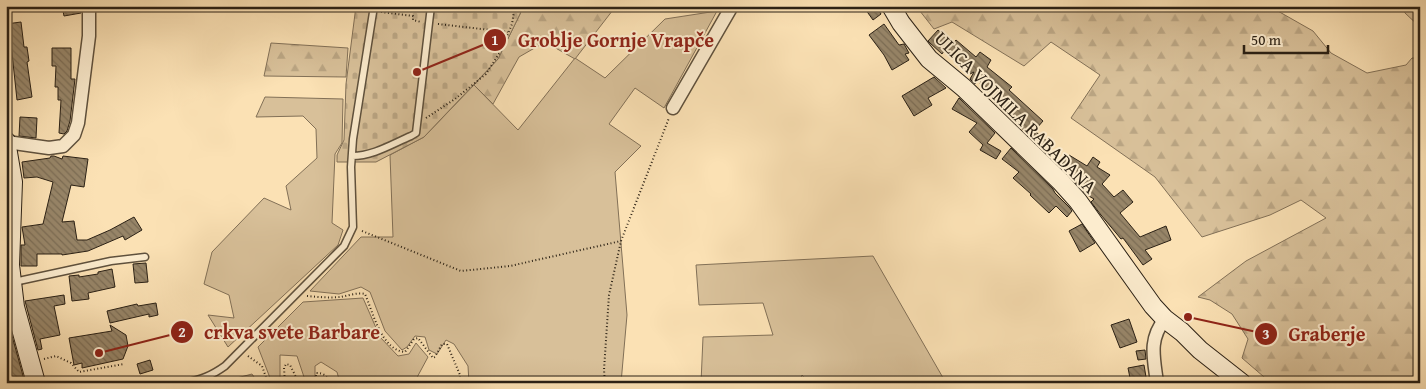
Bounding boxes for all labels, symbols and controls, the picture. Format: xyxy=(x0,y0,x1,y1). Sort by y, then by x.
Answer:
scale bar xyxy=(1244,22,1327,54)
callout: Groblje Gornje Vrapče xyxy=(483,23,724,58)
street label: ULICA VOJMILA RABADANA xyxy=(928,24,1104,200)
text: Groblje Gornje Vrapče xyxy=(518,25,714,54)
text: 1 xyxy=(491,29,499,50)
text: 50 m xyxy=(1251,29,1282,50)
callout: crkva svete Barbare xyxy=(169,314,390,349)
callout: Graberje xyxy=(1253,316,1375,351)
text: crkva svete Barbare xyxy=(204,317,380,346)
text: Graberje xyxy=(1288,319,1366,348)
text: 2 xyxy=(178,321,186,342)
text: 3 xyxy=(1262,323,1270,344)

